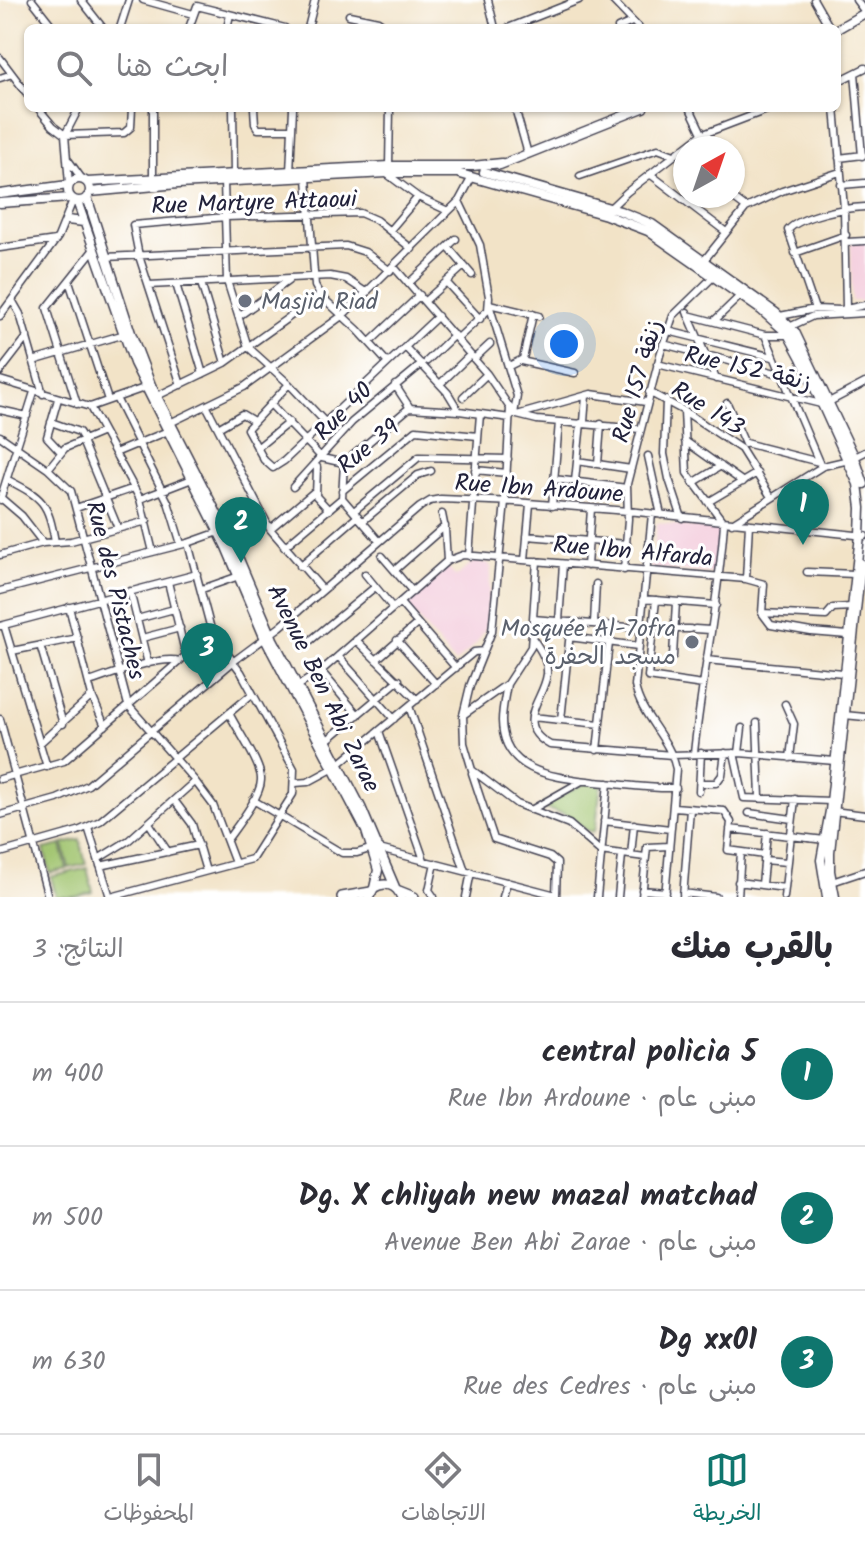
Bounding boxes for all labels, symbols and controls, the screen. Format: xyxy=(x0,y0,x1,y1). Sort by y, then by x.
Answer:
search box xyxy=(24,24,841,112)
text: ابحث هنا xyxy=(116,44,228,92)
icon: search xyxy=(52,46,96,90)
north arrow xyxy=(673,136,745,208)
street label: Rue Martyre Attaoui xyxy=(151,180,359,227)
place label: Masjid Riad xyxy=(261,283,379,322)
marker: Masjid Riad xyxy=(236,292,254,310)
street label: Rue 157 زنقة xyxy=(602,315,675,448)
your location xyxy=(544,324,584,364)
street label: Rue 152 زنقة xyxy=(680,336,815,403)
street label: Rue 143 xyxy=(663,371,752,447)
street label: Rue 40 xyxy=(305,373,383,451)
street label: Rue 39 xyxy=(329,409,409,485)
street label: Rue Ibn Ardoune xyxy=(453,464,625,515)
pin: 1 xyxy=(777,479,829,545)
street label: Rue des Pistaches xyxy=(74,497,156,684)
pin: 2 xyxy=(215,497,267,563)
street label: Rue Ibn Alfarda xyxy=(551,526,714,579)
street label: Avenue Ben Abi Zarae xyxy=(255,578,390,800)
place label: Mosquée Al-7ofra مسجد الحفرة xyxy=(500,610,676,677)
pin: 3 xyxy=(181,623,233,689)
marker: Mosquée Al-7ofra مسجد الحفرة xyxy=(683,633,701,651)
text: بالقرب منك xyxy=(671,922,833,976)
text: النتائج: 3 xyxy=(32,929,124,971)
text: central policia 5 xyxy=(542,1029,757,1077)
text: 400 m xyxy=(32,1053,103,1095)
text: 1 xyxy=(803,1053,811,1095)
text: مبنى عام · Rue Ibn Ardoune xyxy=(447,1078,757,1120)
text: Dg. X chliyah new mazal matchad xyxy=(299,1173,757,1221)
text: 500 m xyxy=(32,1197,103,1239)
text: 2 xyxy=(799,1197,815,1239)
text: مبنى عام · Avenue Ben Abi Zarae xyxy=(384,1222,757,1264)
text: Dg xx01 xyxy=(658,1317,757,1365)
text: 630 m xyxy=(32,1341,105,1383)
text: 3 xyxy=(800,1341,814,1383)
text: مبنى عام · Rue des Cedres xyxy=(463,1366,757,1408)
tab: المحفوظات xyxy=(103,1448,194,1532)
tab: الاتجاهات xyxy=(401,1448,486,1532)
tab: الخريطة xyxy=(693,1448,762,1532)

